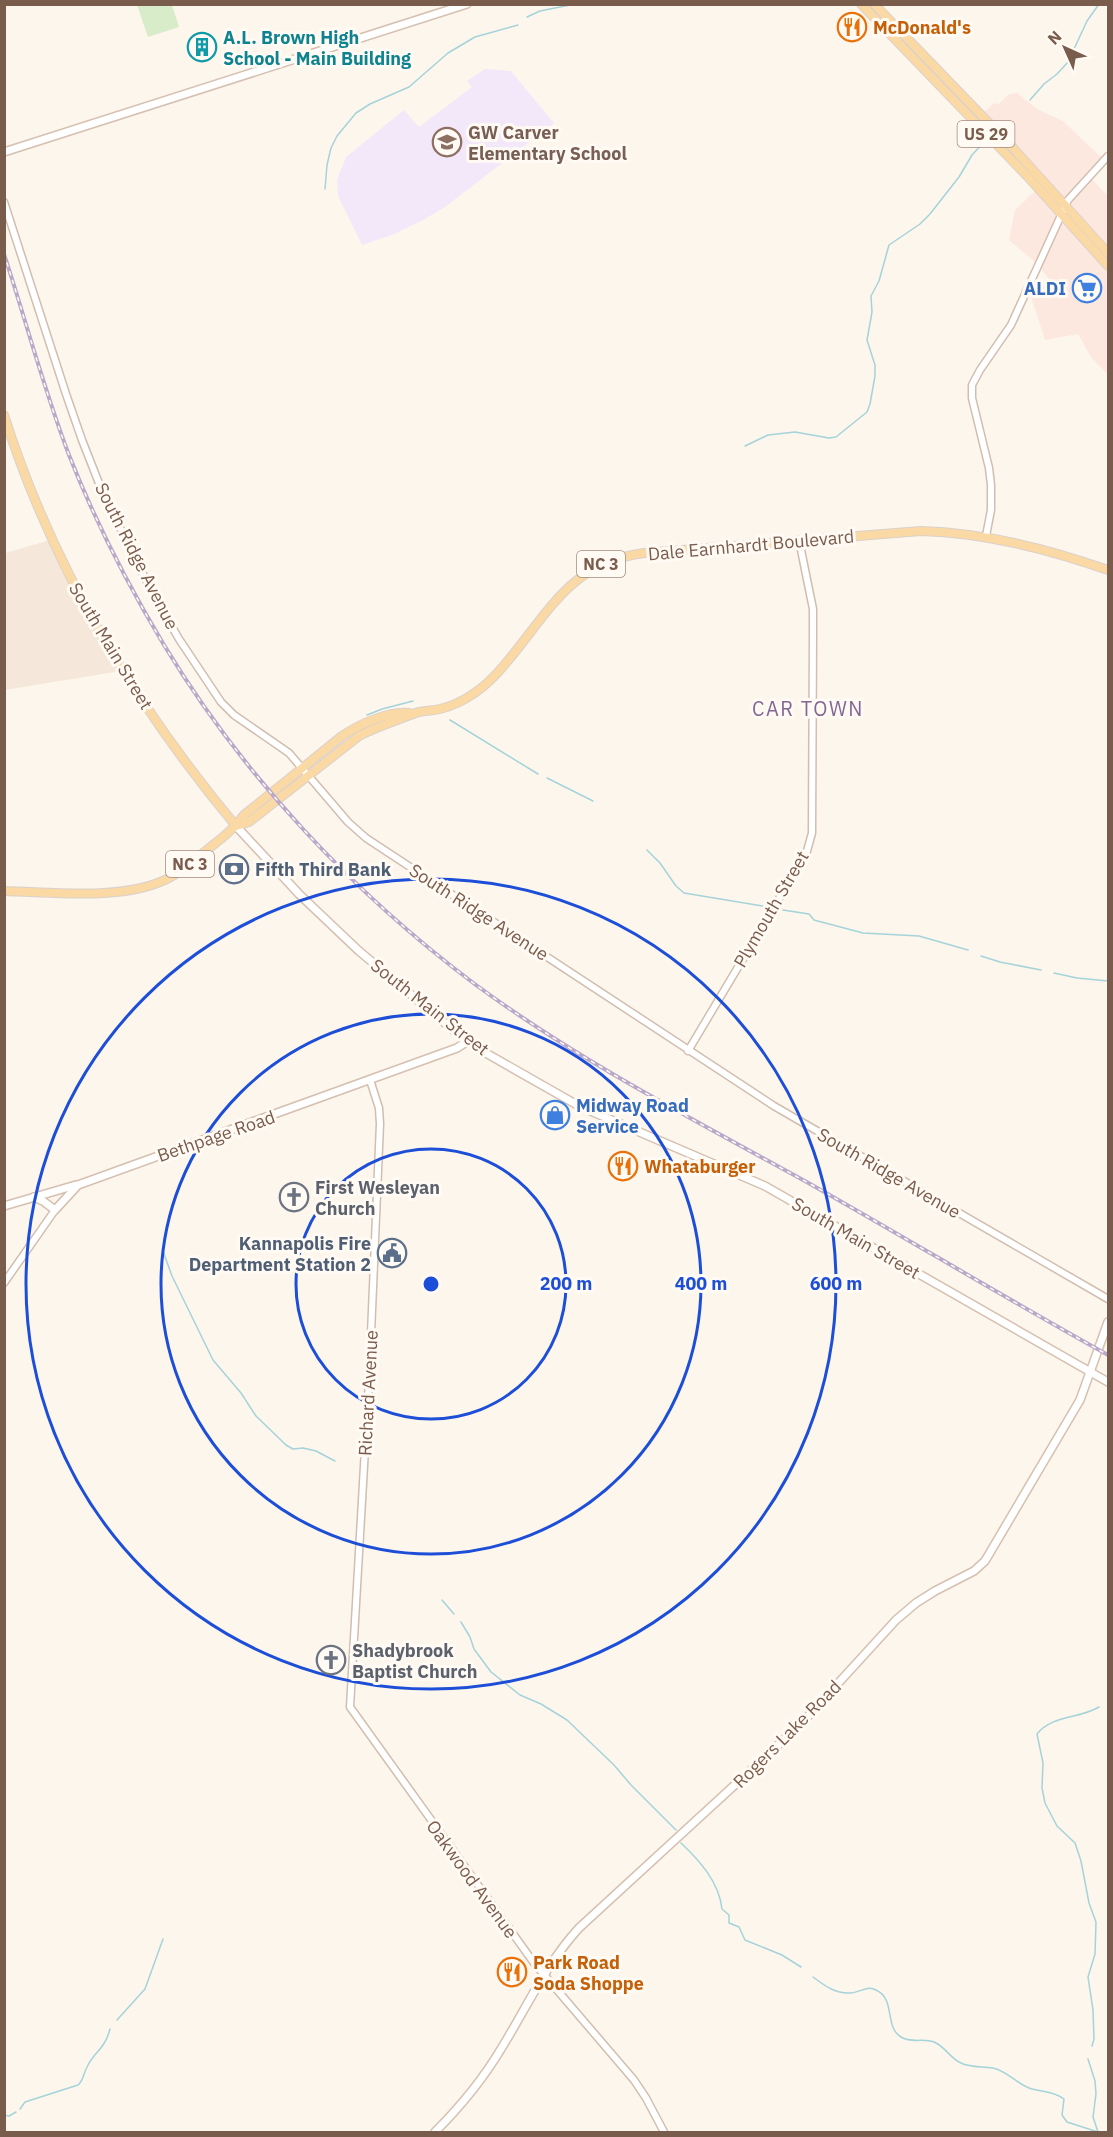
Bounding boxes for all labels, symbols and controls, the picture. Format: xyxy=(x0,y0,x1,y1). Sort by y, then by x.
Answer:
restaurant icon: McDonald's xyxy=(836,11,868,43)
place label: McDonald's xyxy=(873,16,971,39)
north arrow xyxy=(1035,18,1095,78)
place label: A.L. Brown High School - Main Building xyxy=(223,26,411,70)
text: N xyxy=(1043,26,1066,49)
building icon: A.L. Brown High School - Main Building xyxy=(186,31,218,63)
place label: GW Carver Elementary School xyxy=(468,121,627,165)
road number: US 29 xyxy=(958,121,1014,147)
school or university icon: GW Carver Elementary School xyxy=(431,126,463,158)
supermarket icon: ALDI xyxy=(1071,272,1103,304)
place label: ALDI xyxy=(1024,277,1066,300)
street label: South Ridge Avenue xyxy=(90,479,184,633)
street label: Dale Earnhardt Boulevard xyxy=(647,525,855,565)
road number: NC 3 xyxy=(577,551,625,577)
street label: South Main Street xyxy=(64,578,158,714)
district label: CAR TOWN xyxy=(752,695,864,722)
street label: Plymouth Street xyxy=(728,847,814,971)
road number: NC 3 xyxy=(166,851,214,877)
bank icon: Fifth Third Bank xyxy=(218,853,250,885)
place label: Fifth Third Bank xyxy=(255,858,392,881)
street label: South Ridge Avenue xyxy=(405,858,553,966)
street label: South Main Street xyxy=(366,954,494,1060)
place label: Midway Road Service xyxy=(576,1094,689,1138)
shop icon: Midway Road Service xyxy=(539,1099,571,1131)
street label: Bethpage Road xyxy=(154,1105,278,1167)
street label: South Ridge Avenue xyxy=(813,1123,965,1223)
restaurant icon: Whataburger xyxy=(607,1150,639,1182)
place label: Whataburger xyxy=(644,1155,755,1178)
place label: First Wesleyan Church xyxy=(315,1176,440,1220)
church icon: First Wesleyan Church xyxy=(278,1181,310,1213)
street label: South Main Street xyxy=(788,1192,924,1284)
place label: Kannapolis Fire Department Station 2 xyxy=(189,1232,371,1276)
public building icon: Kannapolis Fire Department Station 2 xyxy=(376,1237,408,1269)
text: 200 m xyxy=(540,1272,592,1295)
text: 400 m xyxy=(675,1272,727,1295)
text: 600 m xyxy=(810,1272,862,1295)
centre of rings xyxy=(421,1274,441,1294)
street label: Richard Avenue xyxy=(353,1329,383,1457)
place label: Shadybrook Baptist Church xyxy=(352,1639,478,1683)
church icon: Shadybrook Baptist Church xyxy=(315,1644,347,1676)
street label: Rogers Lake Road xyxy=(728,1675,846,1793)
street label: Oakwood Avenue xyxy=(421,1815,523,1943)
place label: Park Road Soda Shoppe xyxy=(533,1951,644,1995)
restaurant icon: Park Road Soda Shoppe xyxy=(496,1956,528,1988)

